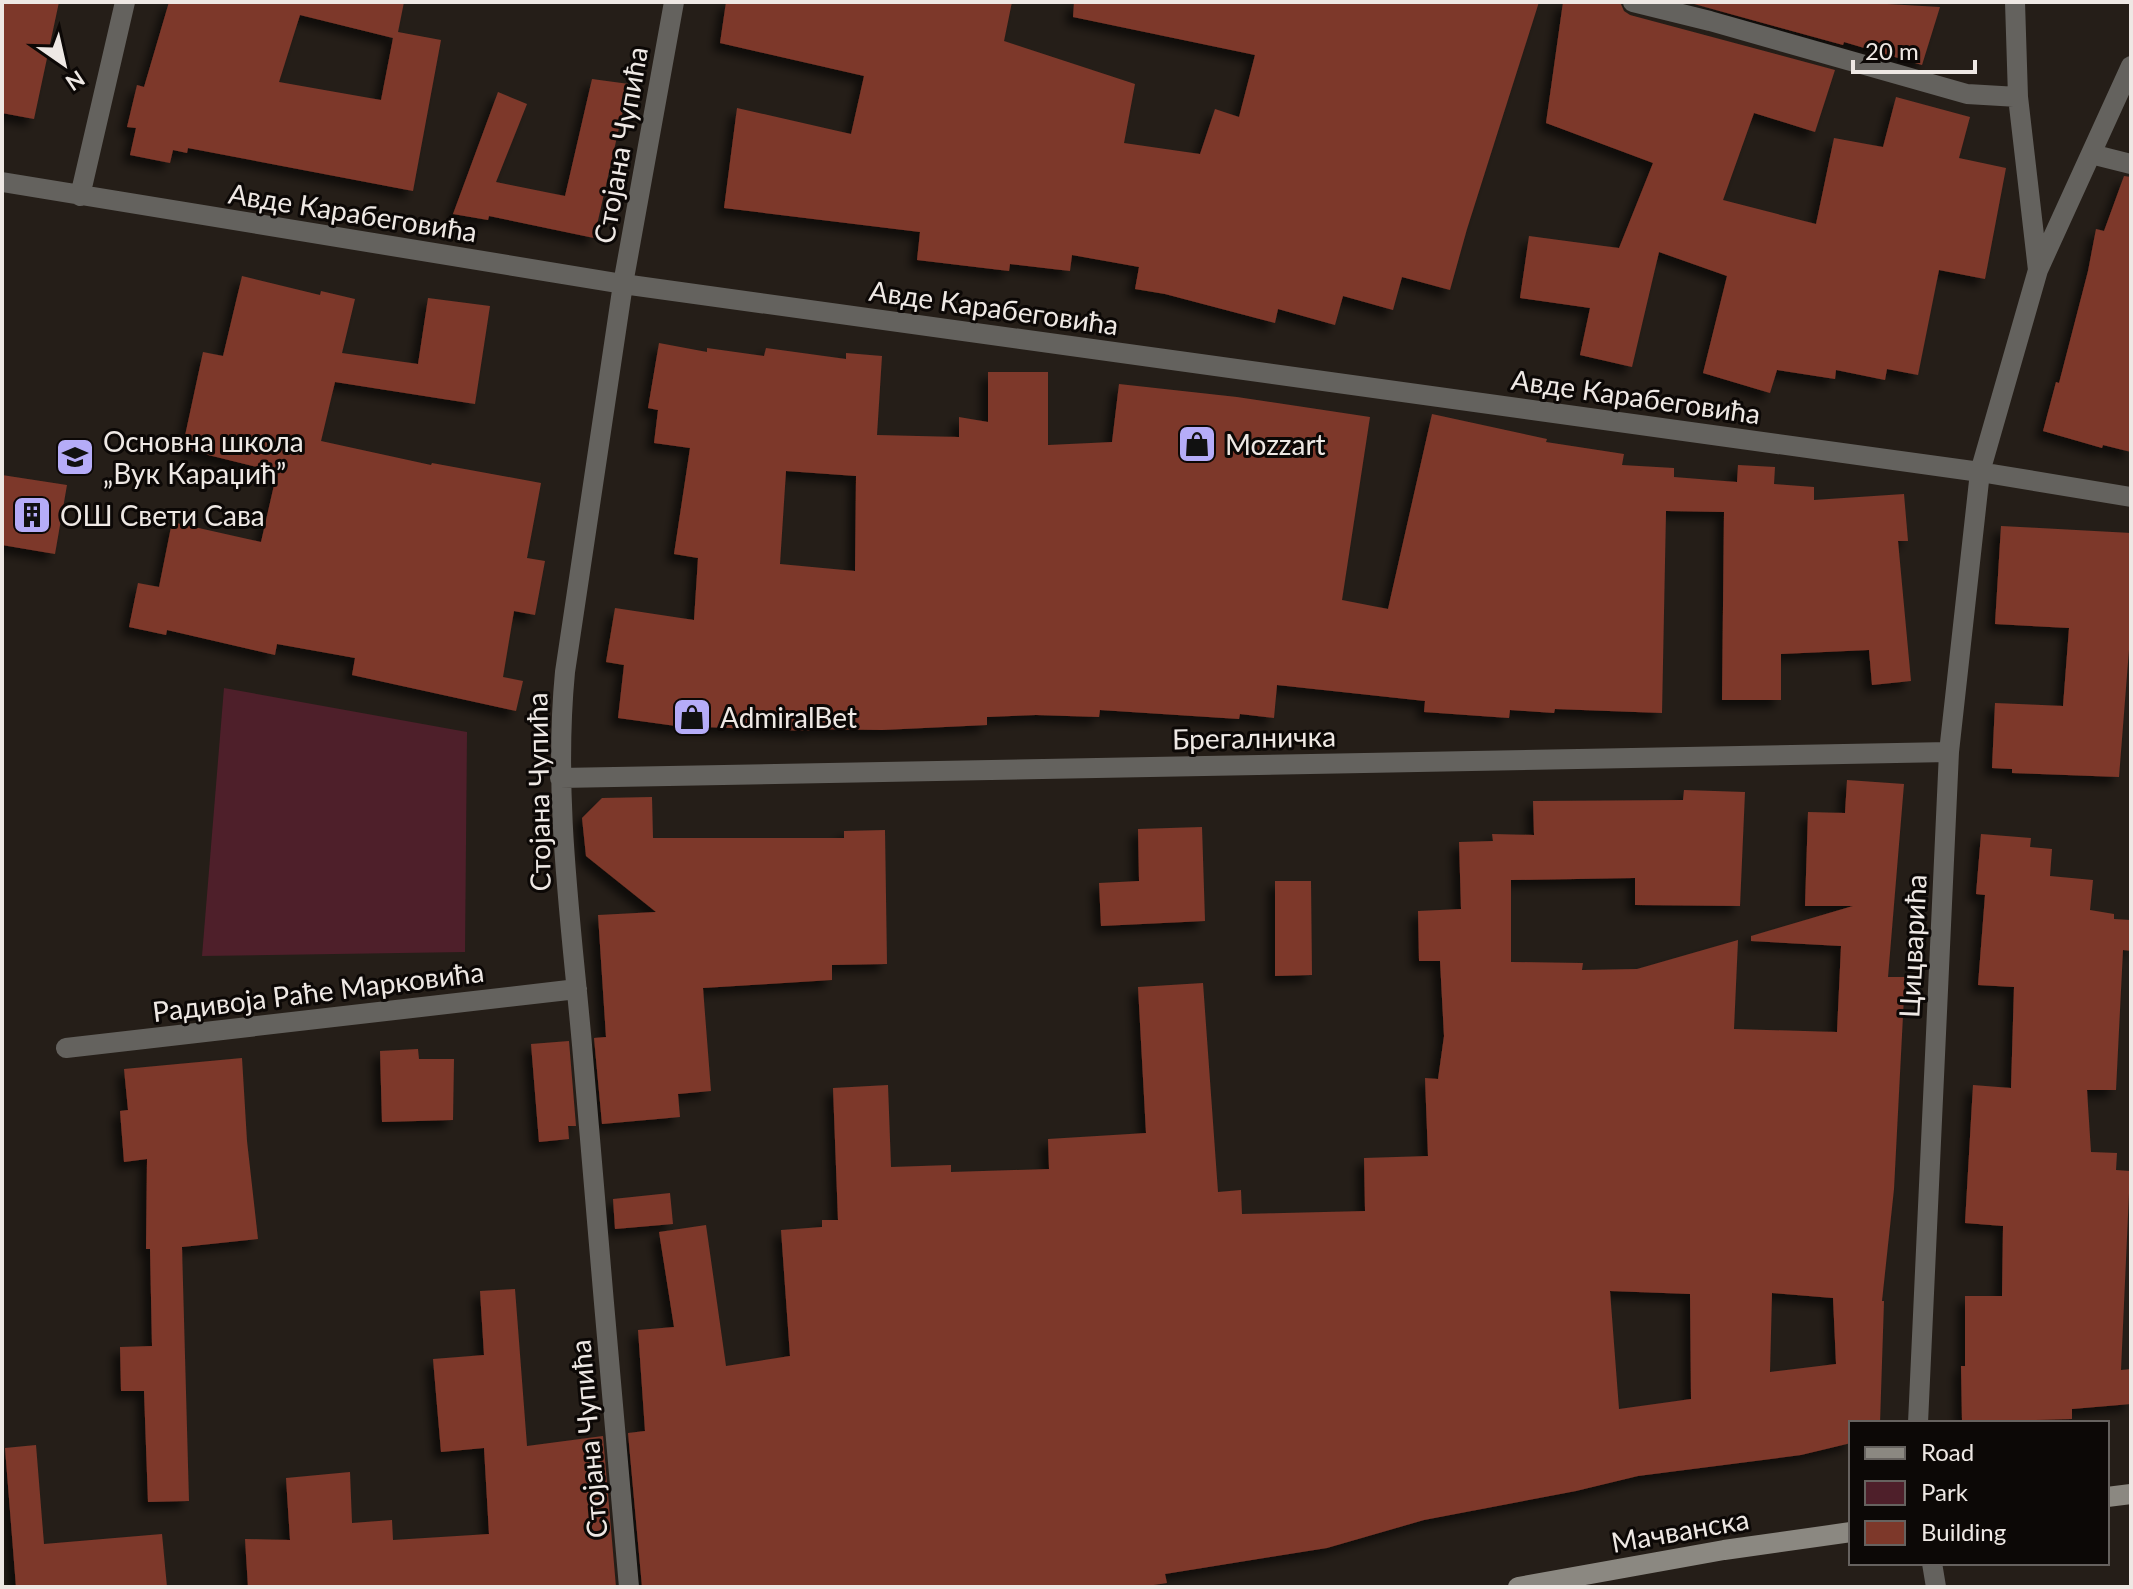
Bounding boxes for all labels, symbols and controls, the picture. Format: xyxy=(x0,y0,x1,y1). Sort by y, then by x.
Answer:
north arrow xyxy=(24,24,104,104)
scale bar xyxy=(1853,24,1975,74)
text: 20 m xyxy=(1865,36,1919,65)
street label: Стојана Чупића xyxy=(586,44,654,246)
text: N xyxy=(61,65,90,97)
street label: Авде Карабеговића xyxy=(226,176,480,248)
street label: Авде Карабеговића xyxy=(867,273,1121,341)
street label: Авде Карабеговића xyxy=(1509,362,1763,430)
shop icon: Mozzart xyxy=(1176,423,1218,465)
place label: Основна школа „Вук Караџић” xyxy=(103,424,304,490)
place label: Mozzart xyxy=(1225,427,1326,461)
school or university icon: Основна школа „Вук Караџић” xyxy=(54,436,96,478)
building icon: ОШ Свети Сава xyxy=(11,494,53,536)
place label: ОШ Свети Сава xyxy=(60,498,265,532)
street label: Стојана Чупића xyxy=(519,692,557,892)
shop icon: AdmiralBet xyxy=(671,696,713,738)
place label: AdmiralBet xyxy=(720,700,857,734)
street label: Брегалничка xyxy=(1172,719,1336,755)
street label: Цицварића xyxy=(1891,873,1933,1019)
street label: Радивоја Раће Марковића xyxy=(150,954,486,1028)
street label: Стојана Чупића xyxy=(562,1338,614,1540)
legend xyxy=(1849,1421,2109,1565)
text: Road xyxy=(1921,1437,1974,1466)
text: Park xyxy=(1921,1477,1969,1506)
street label: Мачванска xyxy=(1608,1501,1752,1559)
text: Building xyxy=(1921,1517,2006,1546)

